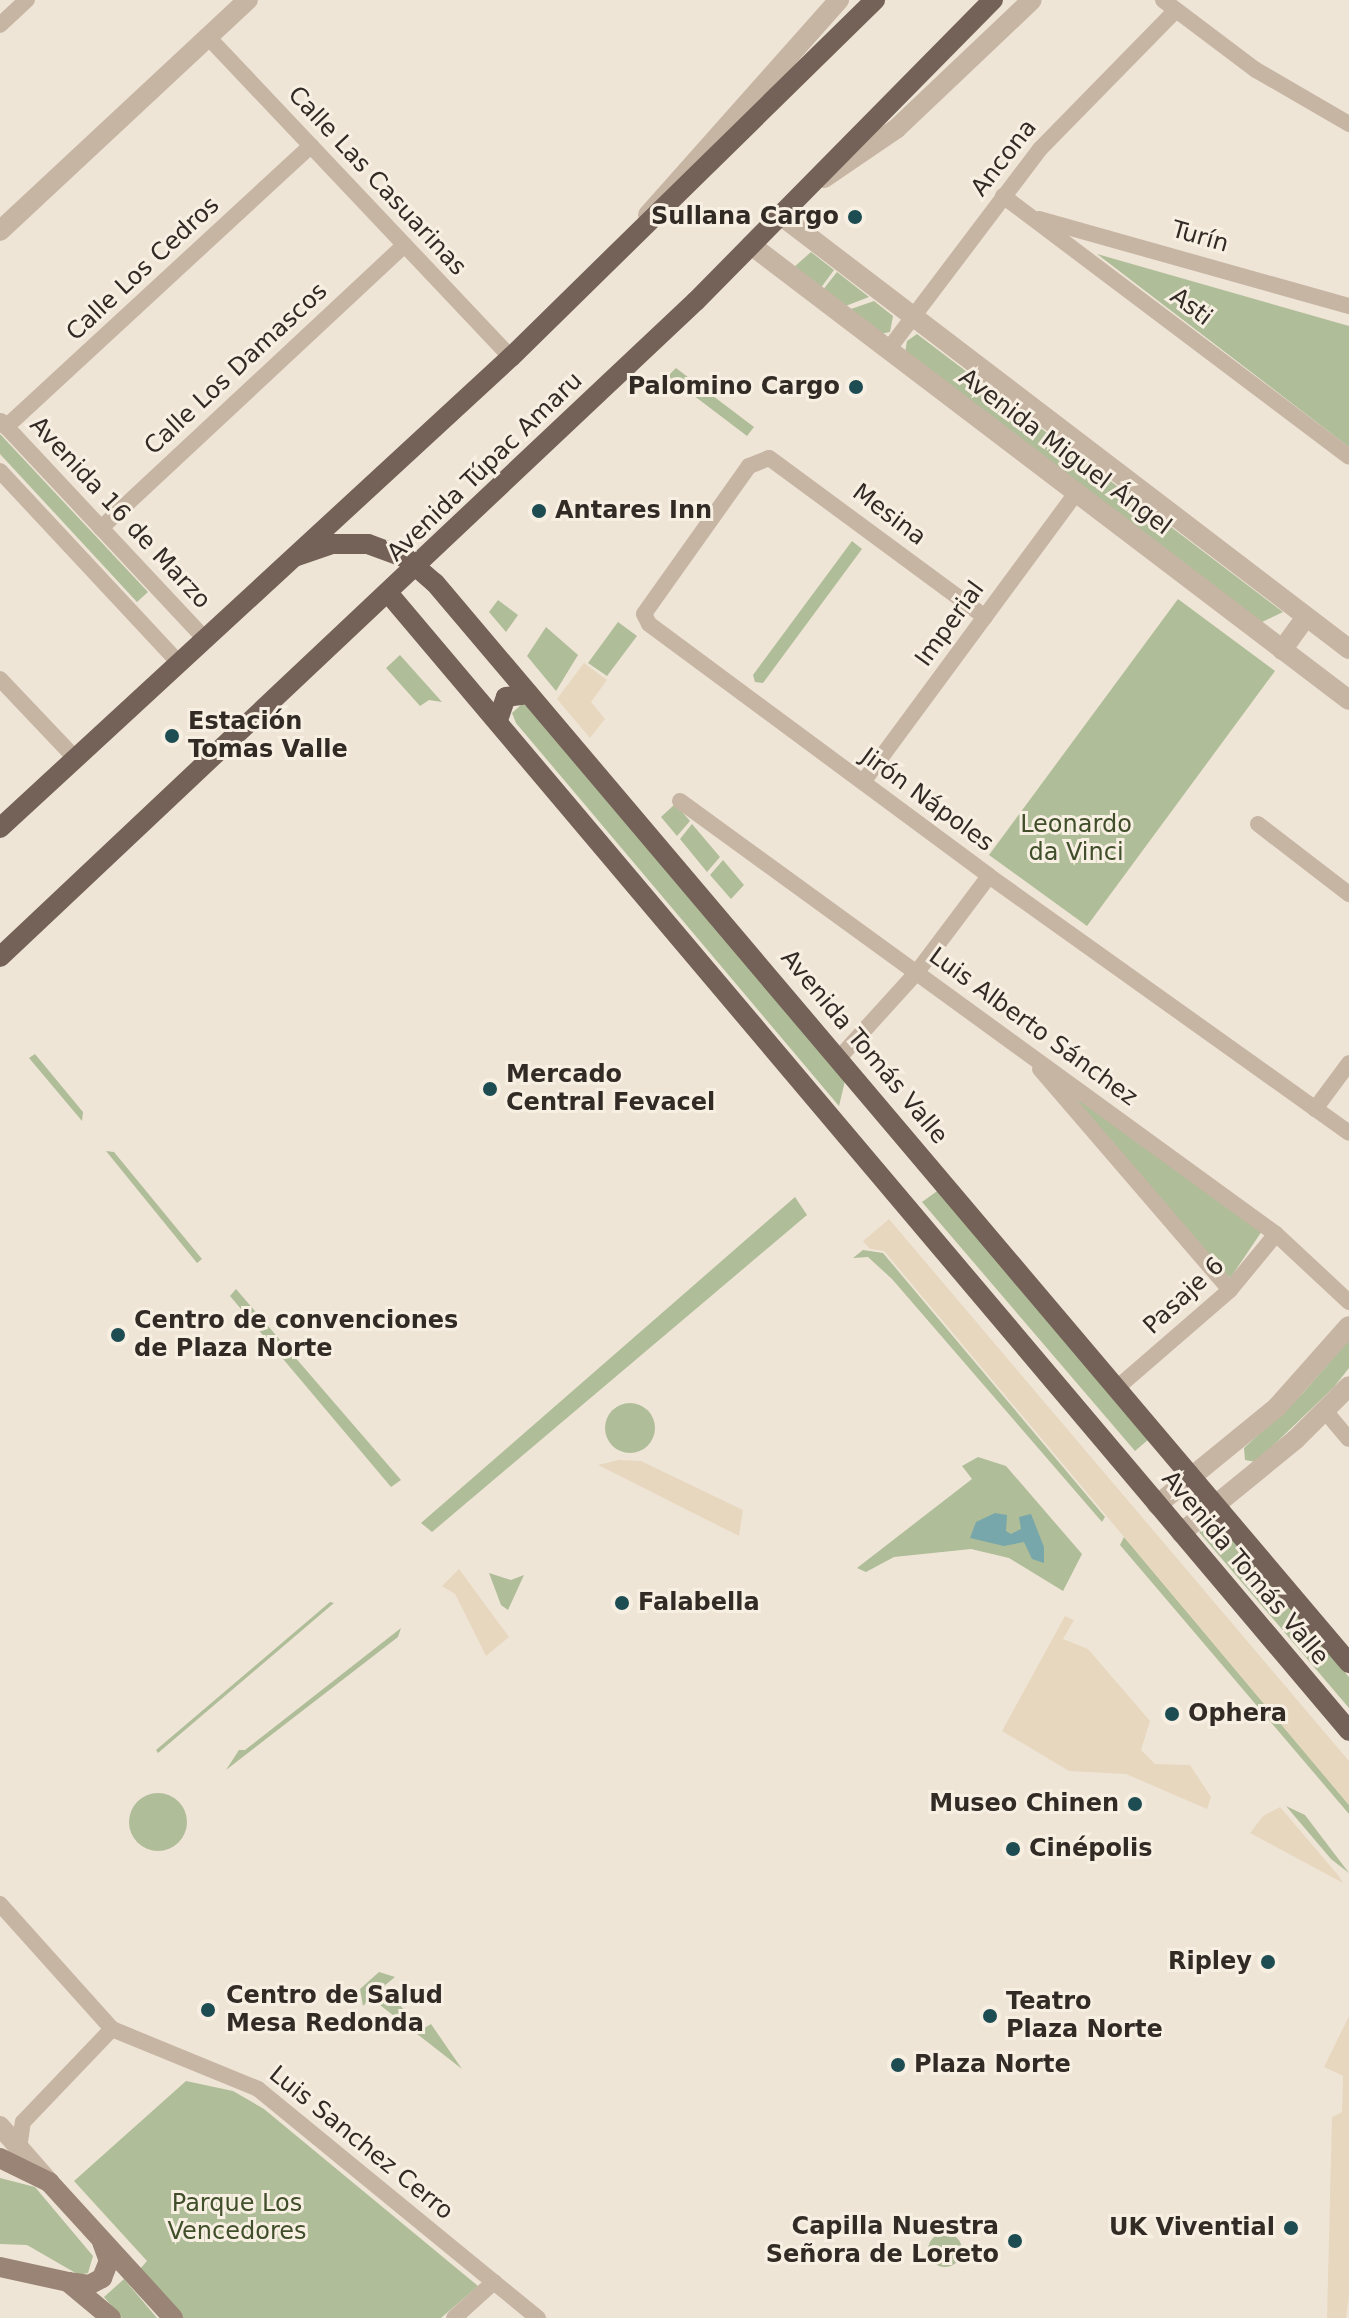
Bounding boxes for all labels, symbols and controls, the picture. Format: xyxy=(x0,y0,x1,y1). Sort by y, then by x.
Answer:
street label: Calle Las Casuarinas xyxy=(282,80,472,282)
street label: Ancona xyxy=(965,114,1043,202)
street label: Calle Los Cedros xyxy=(61,191,225,347)
place label: Sullana Cargo xyxy=(651,203,839,231)
marker: Sullana Cargo xyxy=(846,208,864,226)
street label: Turín xyxy=(1168,215,1232,259)
street label: Calle Los Damascos xyxy=(139,277,333,461)
street label: Asti xyxy=(1164,282,1218,332)
street label: Avenida Miguel Ángel xyxy=(953,363,1177,541)
street label: Avenida Túpac Amaru xyxy=(381,366,589,568)
place label: Palomino Cargo xyxy=(628,373,840,401)
marker: Palomino Cargo xyxy=(847,378,865,396)
street label: Avenida 16 de Marzo xyxy=(24,411,216,615)
street label: Mesina xyxy=(847,478,931,552)
place label: Antares Inn xyxy=(555,497,712,525)
marker: Antares Inn xyxy=(530,502,548,520)
street label: Imperial xyxy=(909,576,991,672)
place label: Estación Tomas Valle xyxy=(188,708,348,764)
marker: Estación Tomas Valle xyxy=(163,727,181,745)
street label: Jirón Nápoles xyxy=(855,742,999,858)
park label: Leonardo da Vinci xyxy=(1020,811,1132,867)
street label: Luis Alberto Sánchez xyxy=(923,942,1143,1112)
street label: Avenida Tomás Valle xyxy=(774,944,954,1150)
place label: Mercado Central Fevacel xyxy=(506,1061,715,1117)
marker: Mercado Central Fevacel xyxy=(481,1080,499,1098)
street label: Pasaje 6 xyxy=(1138,1251,1230,1341)
place label: Centro de convenciones de Plaza Norte xyxy=(134,1307,458,1363)
marker: Centro de convenciones de Plaza Norte xyxy=(109,1326,127,1344)
street label: Avenida Tomás Valle xyxy=(1155,1465,1335,1671)
place label: Falabella xyxy=(638,1589,760,1617)
marker: Falabella xyxy=(613,1594,631,1612)
place label: Ophera xyxy=(1188,1700,1287,1728)
marker: Ophera xyxy=(1163,1705,1181,1723)
place label: Museo Chinen xyxy=(929,1790,1119,1818)
marker: Museo Chinen xyxy=(1126,1795,1144,1813)
place label: Cinépolis xyxy=(1029,1835,1153,1863)
marker: Cinépolis xyxy=(1004,1840,1022,1858)
place label: Ripley xyxy=(1168,1948,1252,1976)
marker: Ripley xyxy=(1259,1953,1277,1971)
place label: Centro de Salud Mesa Redonda xyxy=(226,1982,443,2038)
place label: Teatro Plaza Norte xyxy=(1006,1988,1163,2044)
marker: Centro de Salud Mesa Redonda xyxy=(197,1999,219,2021)
marker: Teatro Plaza Norte xyxy=(981,2007,999,2025)
place label: Plaza Norte xyxy=(914,2051,1071,2079)
marker: Plaza Norte xyxy=(889,2056,907,2074)
street label: Luis Sanchez Cerro xyxy=(263,2060,459,2226)
park label: Parque Los Vencedores xyxy=(167,2190,307,2246)
place label: Capilla Nuestra Señora de Loreto xyxy=(766,2213,999,2269)
place label: UK Vivential xyxy=(1109,2214,1275,2242)
marker: UK Vivential xyxy=(1282,2219,1300,2237)
marker: Capilla Nuestra Señora de Loreto xyxy=(1006,2232,1024,2250)

